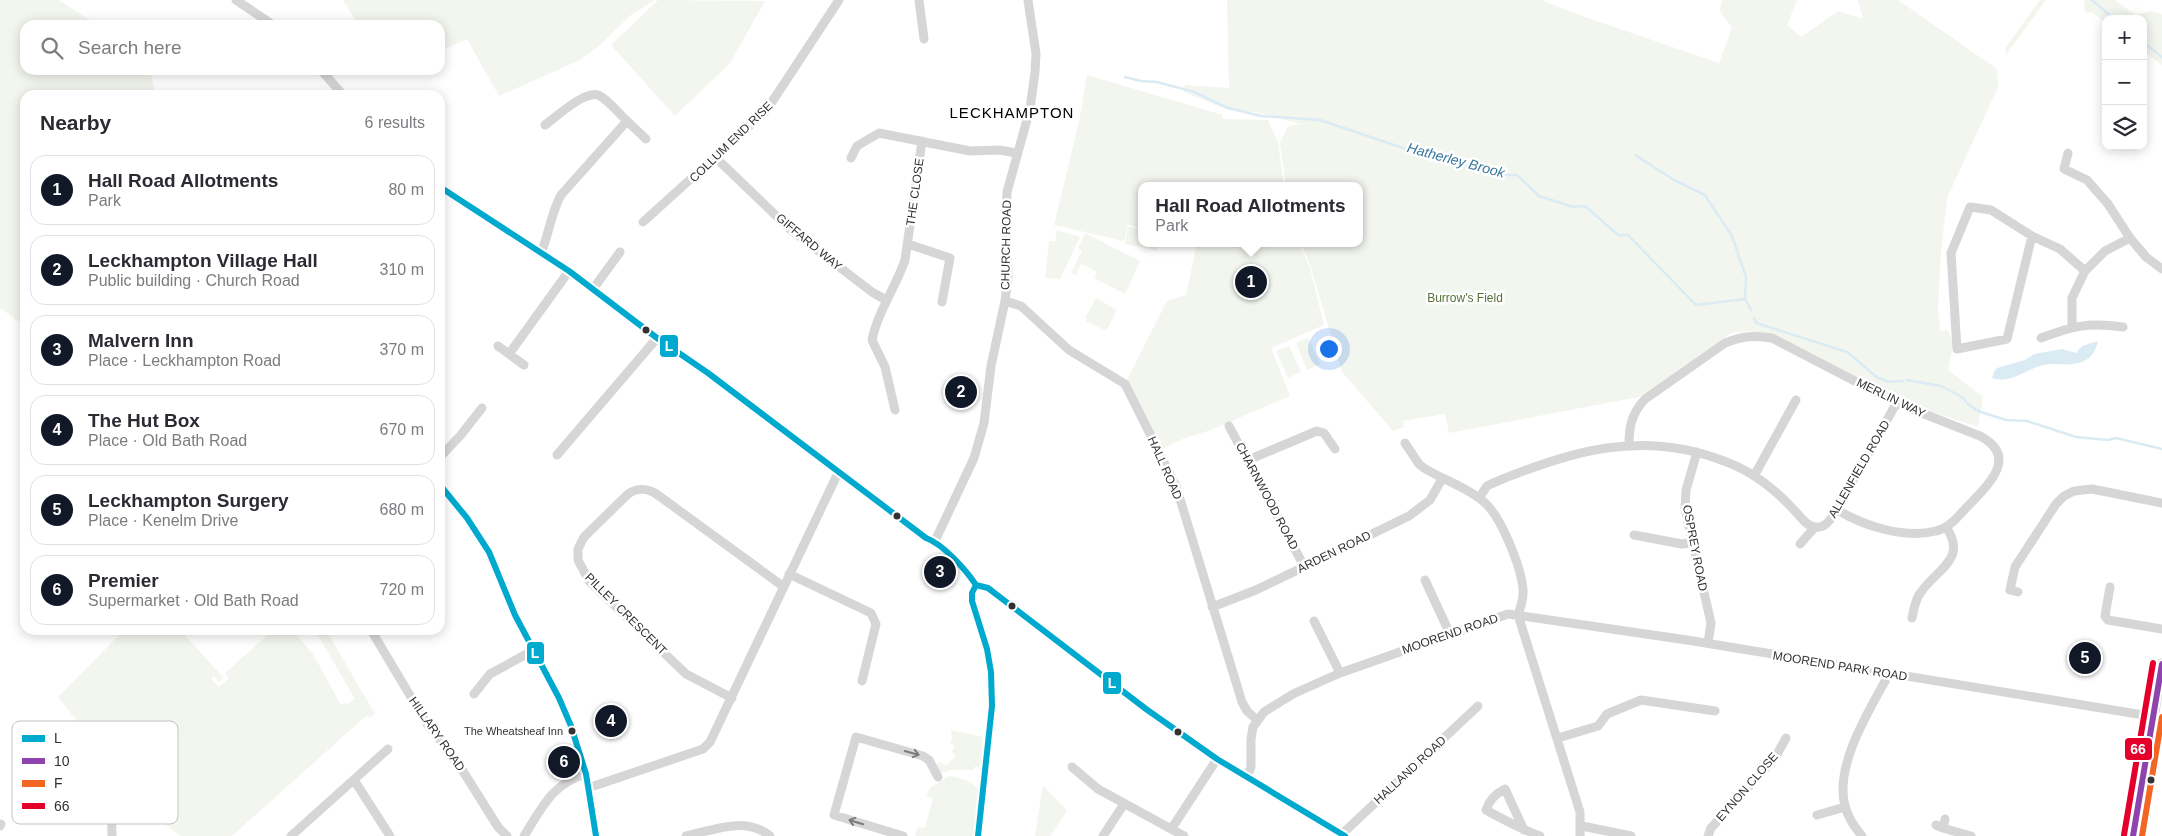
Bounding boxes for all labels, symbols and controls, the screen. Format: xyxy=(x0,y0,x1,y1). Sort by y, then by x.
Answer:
map controls xyxy=(2102,15,2147,150)
button: + xyxy=(2102,15,2147,60)
search box xyxy=(20,20,445,75)
icon: search xyxy=(38,34,66,62)
text: Search here xyxy=(78,37,182,58)
button: − xyxy=(2102,60,2147,105)
street label: COLLUM END RISE xyxy=(687,99,775,185)
district label: LECKHAMPTON xyxy=(950,104,1074,121)
button: layers xyxy=(2102,105,2147,150)
text: Nearby xyxy=(40,111,111,134)
text: 6 results xyxy=(365,114,425,131)
water label: Hatherley Brook xyxy=(1405,139,1508,181)
street label: THE CLOSE xyxy=(903,157,927,227)
text: Hall Road Allotments xyxy=(88,170,278,191)
text: 1 xyxy=(53,181,61,198)
text: 80 m xyxy=(388,181,424,198)
popup xyxy=(1138,182,1363,247)
text: Park xyxy=(88,192,121,209)
text: Hall Road Allotments xyxy=(1155,195,1346,216)
street label: CHURCH ROAD xyxy=(998,200,1014,290)
street label: GIFFARD WAY xyxy=(773,210,845,274)
text: Park xyxy=(1155,217,1188,234)
text: Leckhampton Village Hall xyxy=(88,250,318,271)
text: 2 xyxy=(53,261,61,278)
text: 310 m xyxy=(380,261,424,278)
pin: 1 xyxy=(1235,263,1267,301)
text: Public building · Church Road xyxy=(88,272,300,289)
park label: Burrow's Field xyxy=(1427,291,1503,305)
unlabelled marker xyxy=(641,325,651,335)
text: Malvern Inn xyxy=(88,330,194,351)
line badge: L xyxy=(659,334,679,358)
your location xyxy=(1316,336,1342,362)
text: L xyxy=(665,338,674,354)
text: 3 xyxy=(53,341,61,358)
text: 370 m xyxy=(380,341,424,358)
text: Place · Leckhampton Road xyxy=(88,352,281,369)
pin: 2 xyxy=(945,373,977,411)
street label: MERLIN WAY xyxy=(1854,375,1928,421)
text: The Hut Box xyxy=(88,410,200,431)
street label: ALLENFIELD ROAD xyxy=(1825,418,1893,520)
text: 4 xyxy=(53,421,61,438)
text: 670 m xyxy=(380,421,424,438)
text: Place · Old Bath Road xyxy=(88,432,247,449)
street label: HALL ROAD xyxy=(1145,434,1185,502)
street label: CHARNWOOD ROAD xyxy=(1233,440,1301,552)
text: Leckhampton Surgery xyxy=(88,490,289,511)
text: 5 xyxy=(53,501,61,518)
text: 680 m xyxy=(380,501,424,518)
street label: OSPREY ROAD xyxy=(1680,504,1710,593)
unlabelled marker xyxy=(892,511,902,521)
text: Place · Kenelm Drive xyxy=(88,512,238,529)
street label: ARDEN ROAD xyxy=(1295,528,1373,576)
pin: 3 xyxy=(924,553,956,591)
text: Premier xyxy=(88,570,159,591)
street label: PILLEY CRESCENT xyxy=(582,570,670,658)
text: 6 xyxy=(53,581,61,598)
text: 720 m xyxy=(380,581,424,598)
text: Supermarket · Old Bath Road xyxy=(88,592,299,609)
unlabelled marker xyxy=(1007,601,1017,611)
street label: MOOREND ROAD xyxy=(1400,611,1500,657)
pin: 5 xyxy=(2069,639,2101,677)
line badge: L xyxy=(526,641,545,665)
text: L xyxy=(531,645,540,661)
street label: MOOREND PARK ROAD xyxy=(1772,648,1908,684)
line badge: L xyxy=(1102,671,1122,695)
text: L xyxy=(1108,675,1117,691)
street label: HILLARY ROAD xyxy=(406,694,468,774)
pin: 4 xyxy=(595,702,627,740)
legend xyxy=(12,721,178,824)
place label: The Wheatsheaf Inn xyxy=(464,725,563,737)
marker: The Wheatsheaf Inn xyxy=(567,726,577,736)
unlabelled marker xyxy=(1173,727,1183,737)
text: L xyxy=(54,730,62,746)
street label: HALLAND ROAD xyxy=(1371,733,1449,807)
line badge: 66 xyxy=(2124,737,2153,761)
text: 66 xyxy=(2130,741,2146,757)
pin: 6 xyxy=(548,743,580,781)
one-way arrow xyxy=(904,748,920,758)
street label: EYNON CLOSE xyxy=(1713,750,1781,824)
text: 10 xyxy=(54,753,70,769)
text: F xyxy=(54,775,63,791)
unlabelled marker xyxy=(2146,775,2156,785)
text: 66 xyxy=(54,798,70,814)
one-way arrow xyxy=(849,817,865,827)

